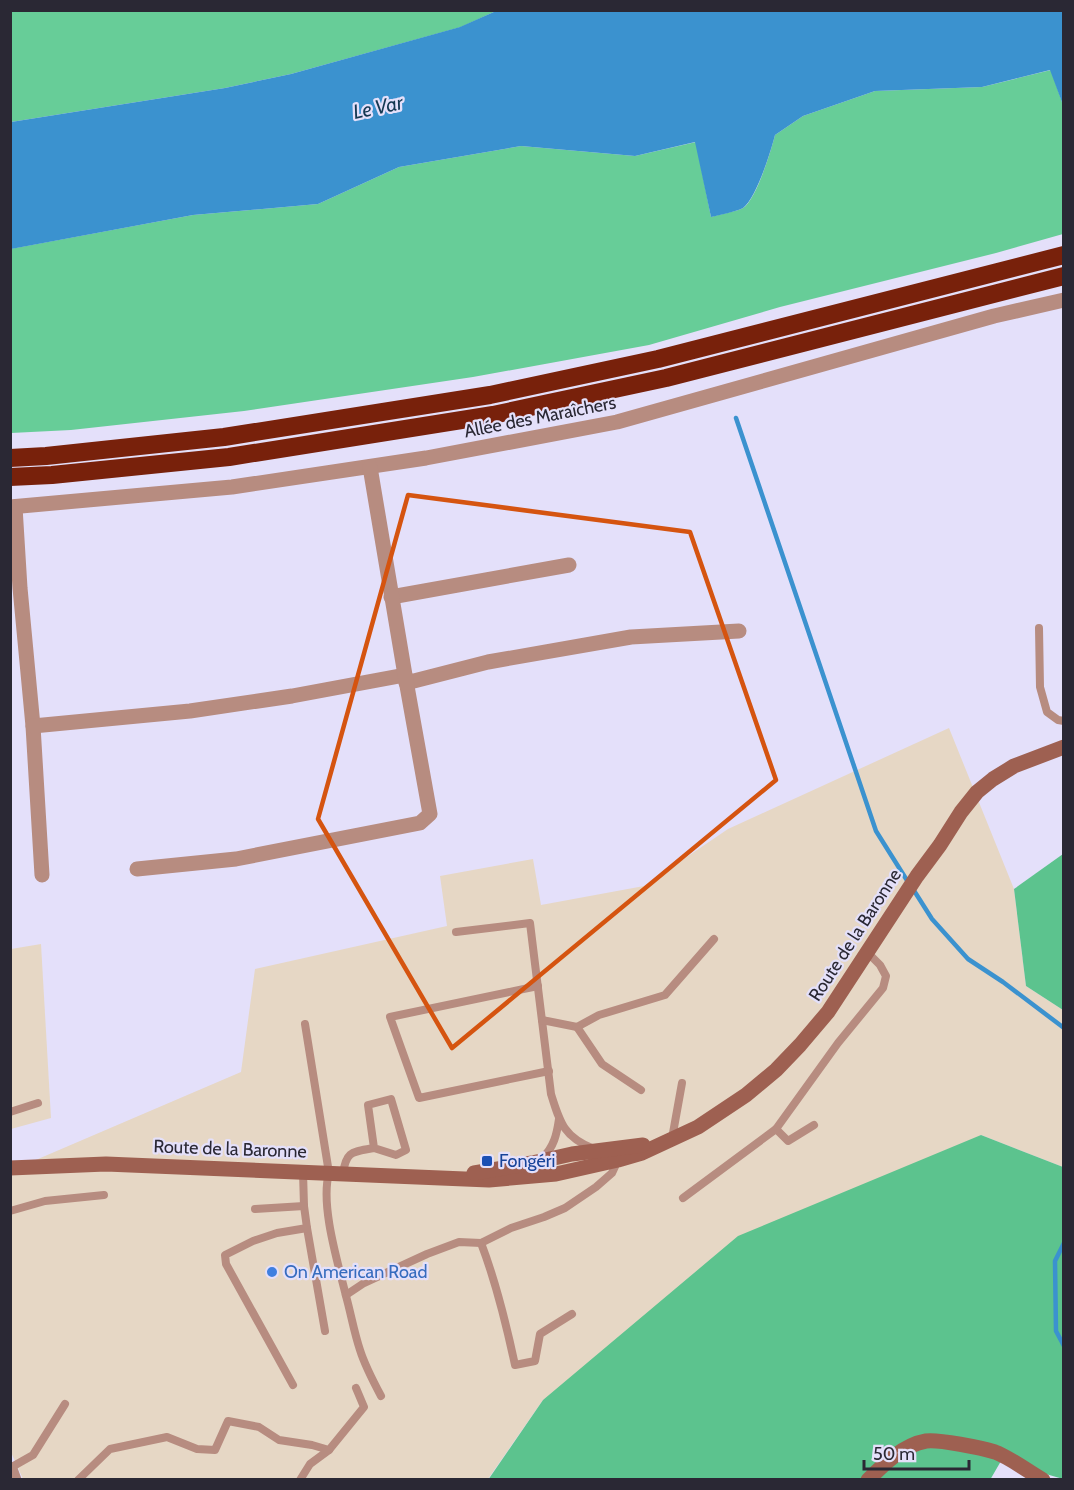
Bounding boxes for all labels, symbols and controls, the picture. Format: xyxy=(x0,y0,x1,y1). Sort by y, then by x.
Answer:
water label: Le Var xyxy=(351,90,406,124)
street label: Allée des Maraîchers xyxy=(462,392,618,442)
street label: Route de la Baronne xyxy=(804,865,906,1005)
street label: Route de la Baronne xyxy=(153,1135,307,1163)
place label: Fongéri xyxy=(499,1150,555,1172)
marker: Fongéri xyxy=(480,1154,494,1168)
place label: On American Road xyxy=(284,1261,427,1283)
marker: On American Road xyxy=(265,1265,279,1279)
scale bar xyxy=(864,1433,969,1471)
text: 50 m xyxy=(873,1443,915,1465)

